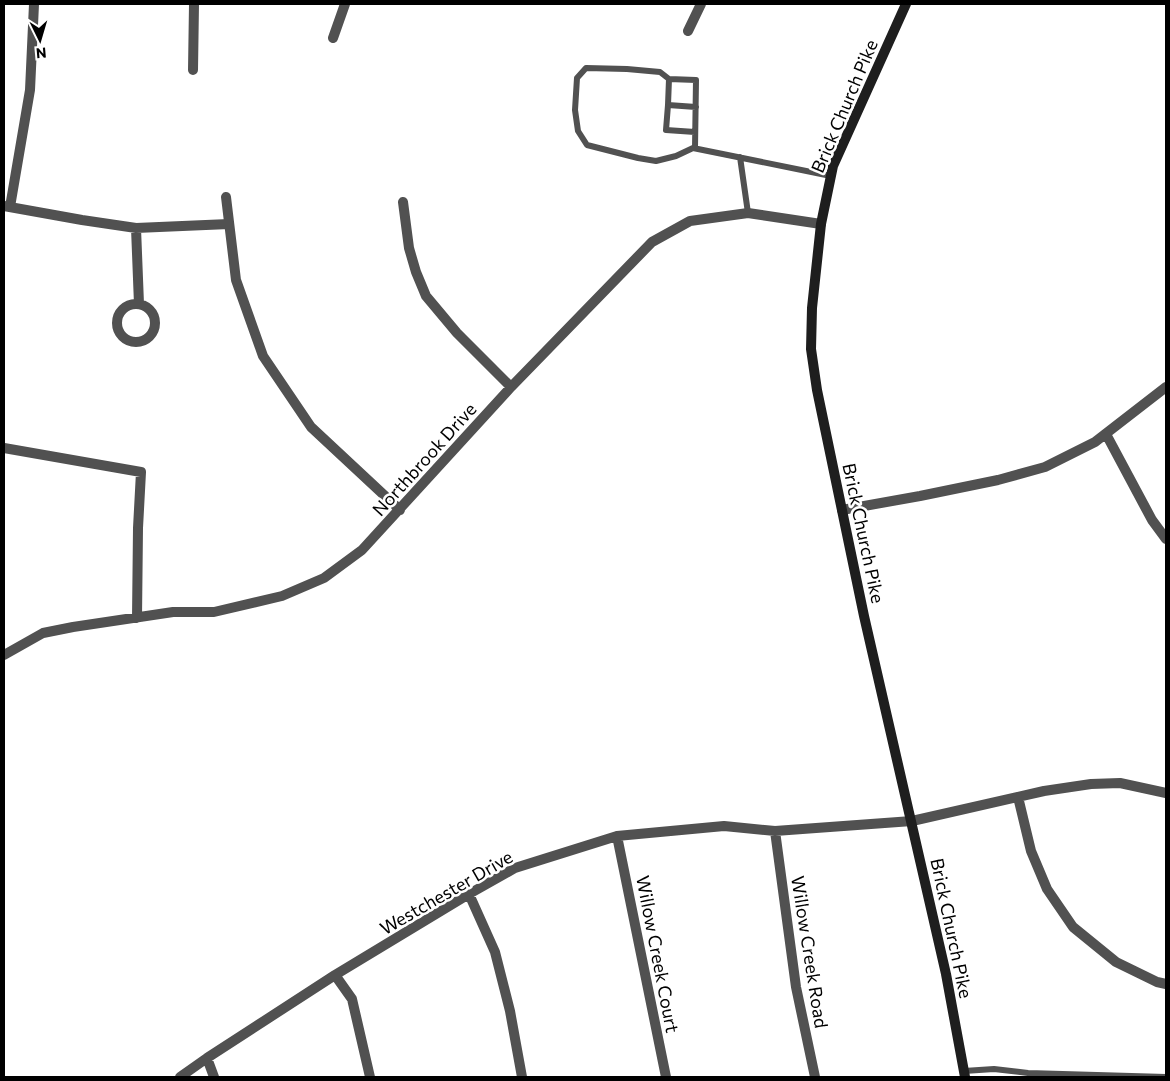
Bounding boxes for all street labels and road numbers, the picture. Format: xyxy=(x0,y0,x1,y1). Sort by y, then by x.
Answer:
street label: Brick Church Pike xyxy=(806,36,882,176)
street label: Northbrook Drive xyxy=(367,398,481,520)
street label: Brick Church Pike xyxy=(838,461,890,605)
street label: Westchester Drive xyxy=(376,845,516,939)
street label: Brick Church Pike xyxy=(926,856,978,1000)
street label: Willow Creek Court xyxy=(632,874,684,1034)
street label: Willow Creek Road xyxy=(787,874,833,1030)

